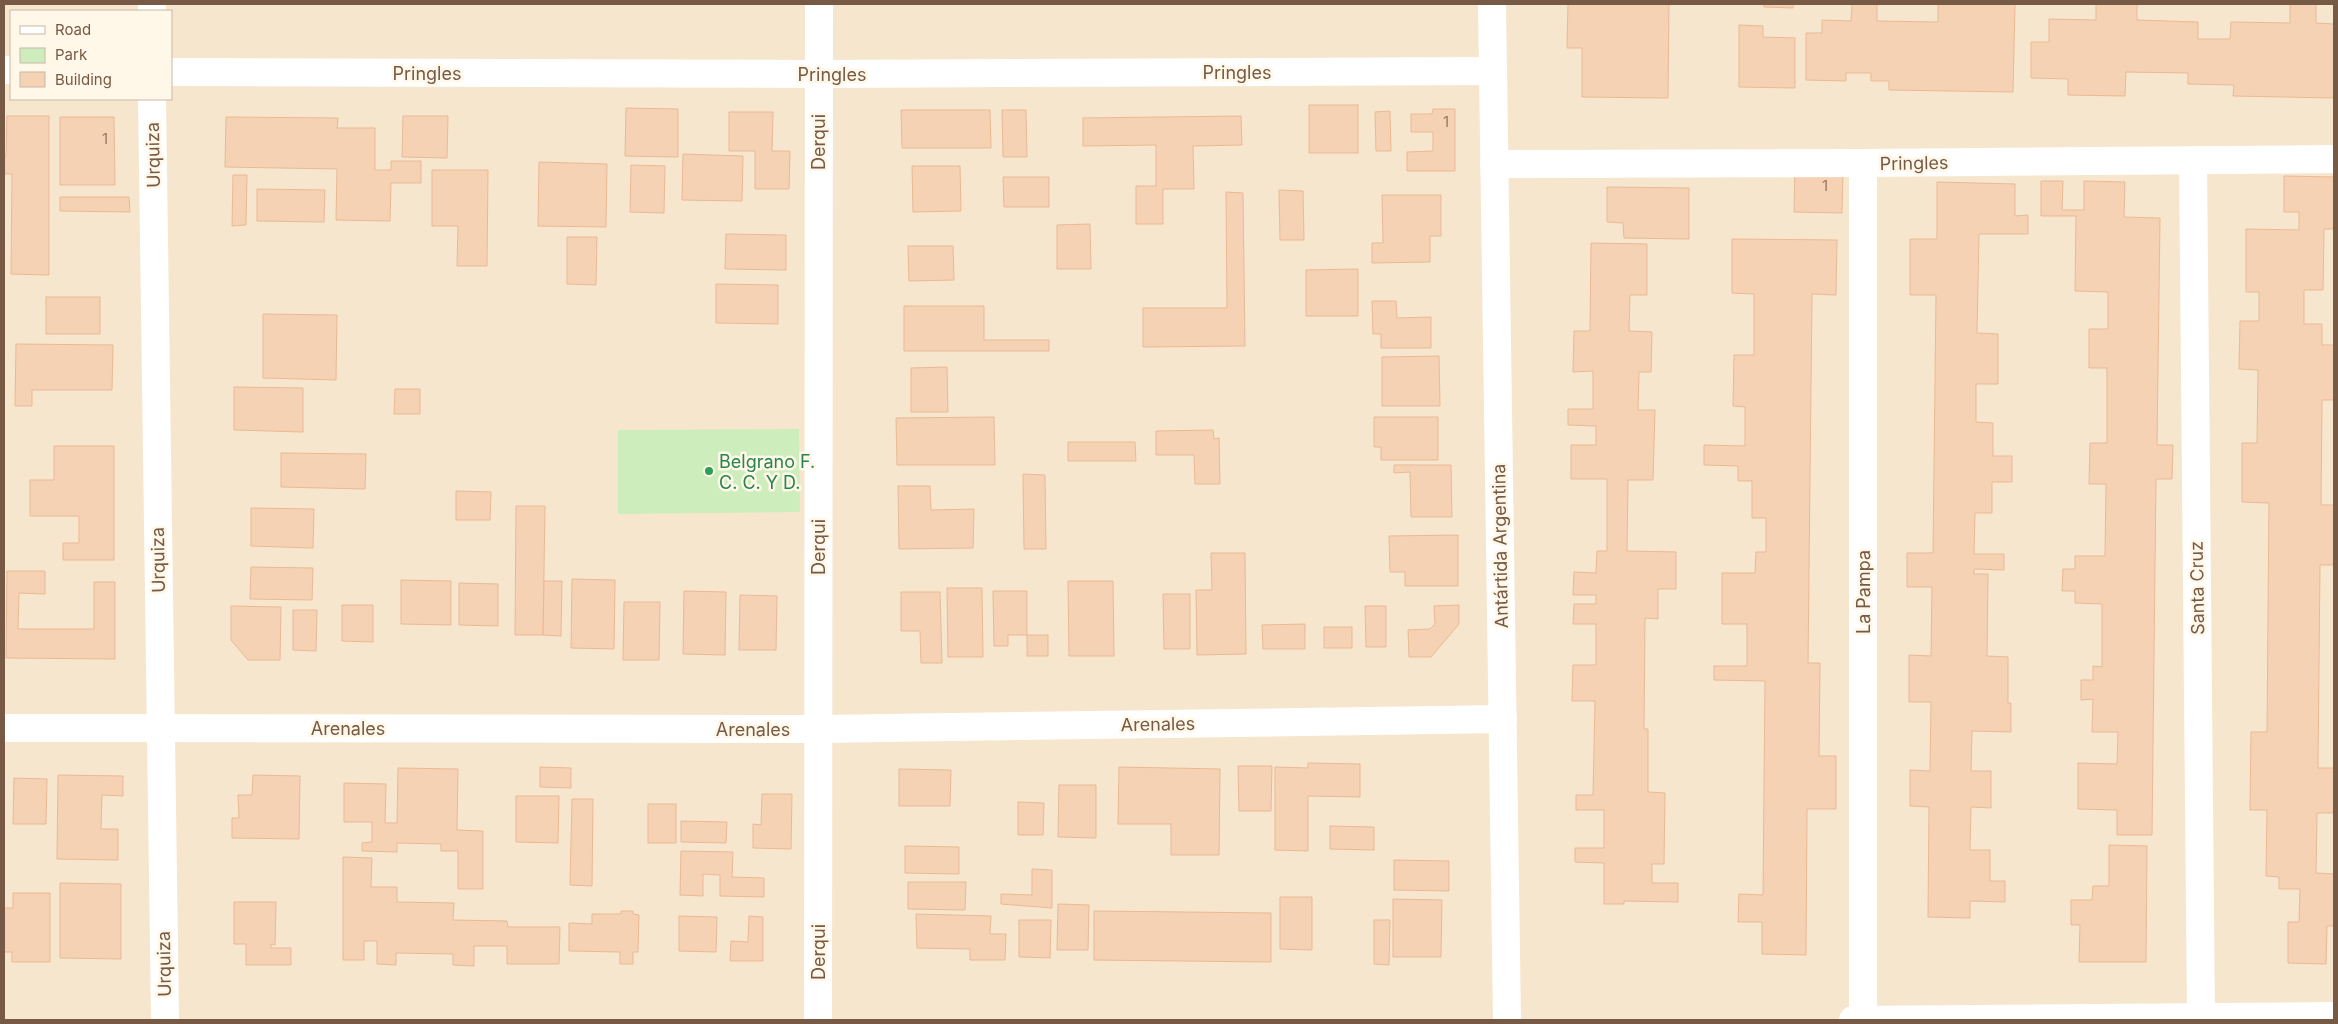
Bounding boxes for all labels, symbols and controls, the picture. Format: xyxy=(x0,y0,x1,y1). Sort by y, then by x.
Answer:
legend xyxy=(10,10,172,100)
text: Road xyxy=(55,20,91,39)
text: Park xyxy=(55,45,88,64)
street label: Pringles xyxy=(1203,62,1271,83)
street label: Pringles xyxy=(393,63,461,84)
street label: Pringles xyxy=(798,64,866,85)
text: Building xyxy=(55,70,112,89)
house number: 1 xyxy=(1443,112,1449,131)
street label: Derqui xyxy=(808,114,829,170)
street label: Urquiza xyxy=(142,122,164,188)
house number: 1 xyxy=(102,129,108,148)
street label: Pringles xyxy=(1879,152,1949,174)
house number: 1 xyxy=(1822,176,1828,195)
place label: Belgrano F. C. C. Y D. xyxy=(719,451,815,493)
street label: Antártida Argentina xyxy=(1488,463,1512,629)
marker: Belgrano F. C. C. Y D. xyxy=(703,465,715,477)
street label: Derqui xyxy=(808,519,829,575)
street label: Urquiza xyxy=(147,527,169,593)
street label: Santa Cruz xyxy=(2186,541,2208,635)
street label: La Pampa xyxy=(1853,550,1874,634)
street label: Arenales xyxy=(1121,713,1195,735)
street label: Arenales xyxy=(311,718,385,739)
street label: Arenales xyxy=(716,719,790,740)
street label: Derqui xyxy=(808,924,829,980)
street label: Urquiza xyxy=(153,931,175,997)

